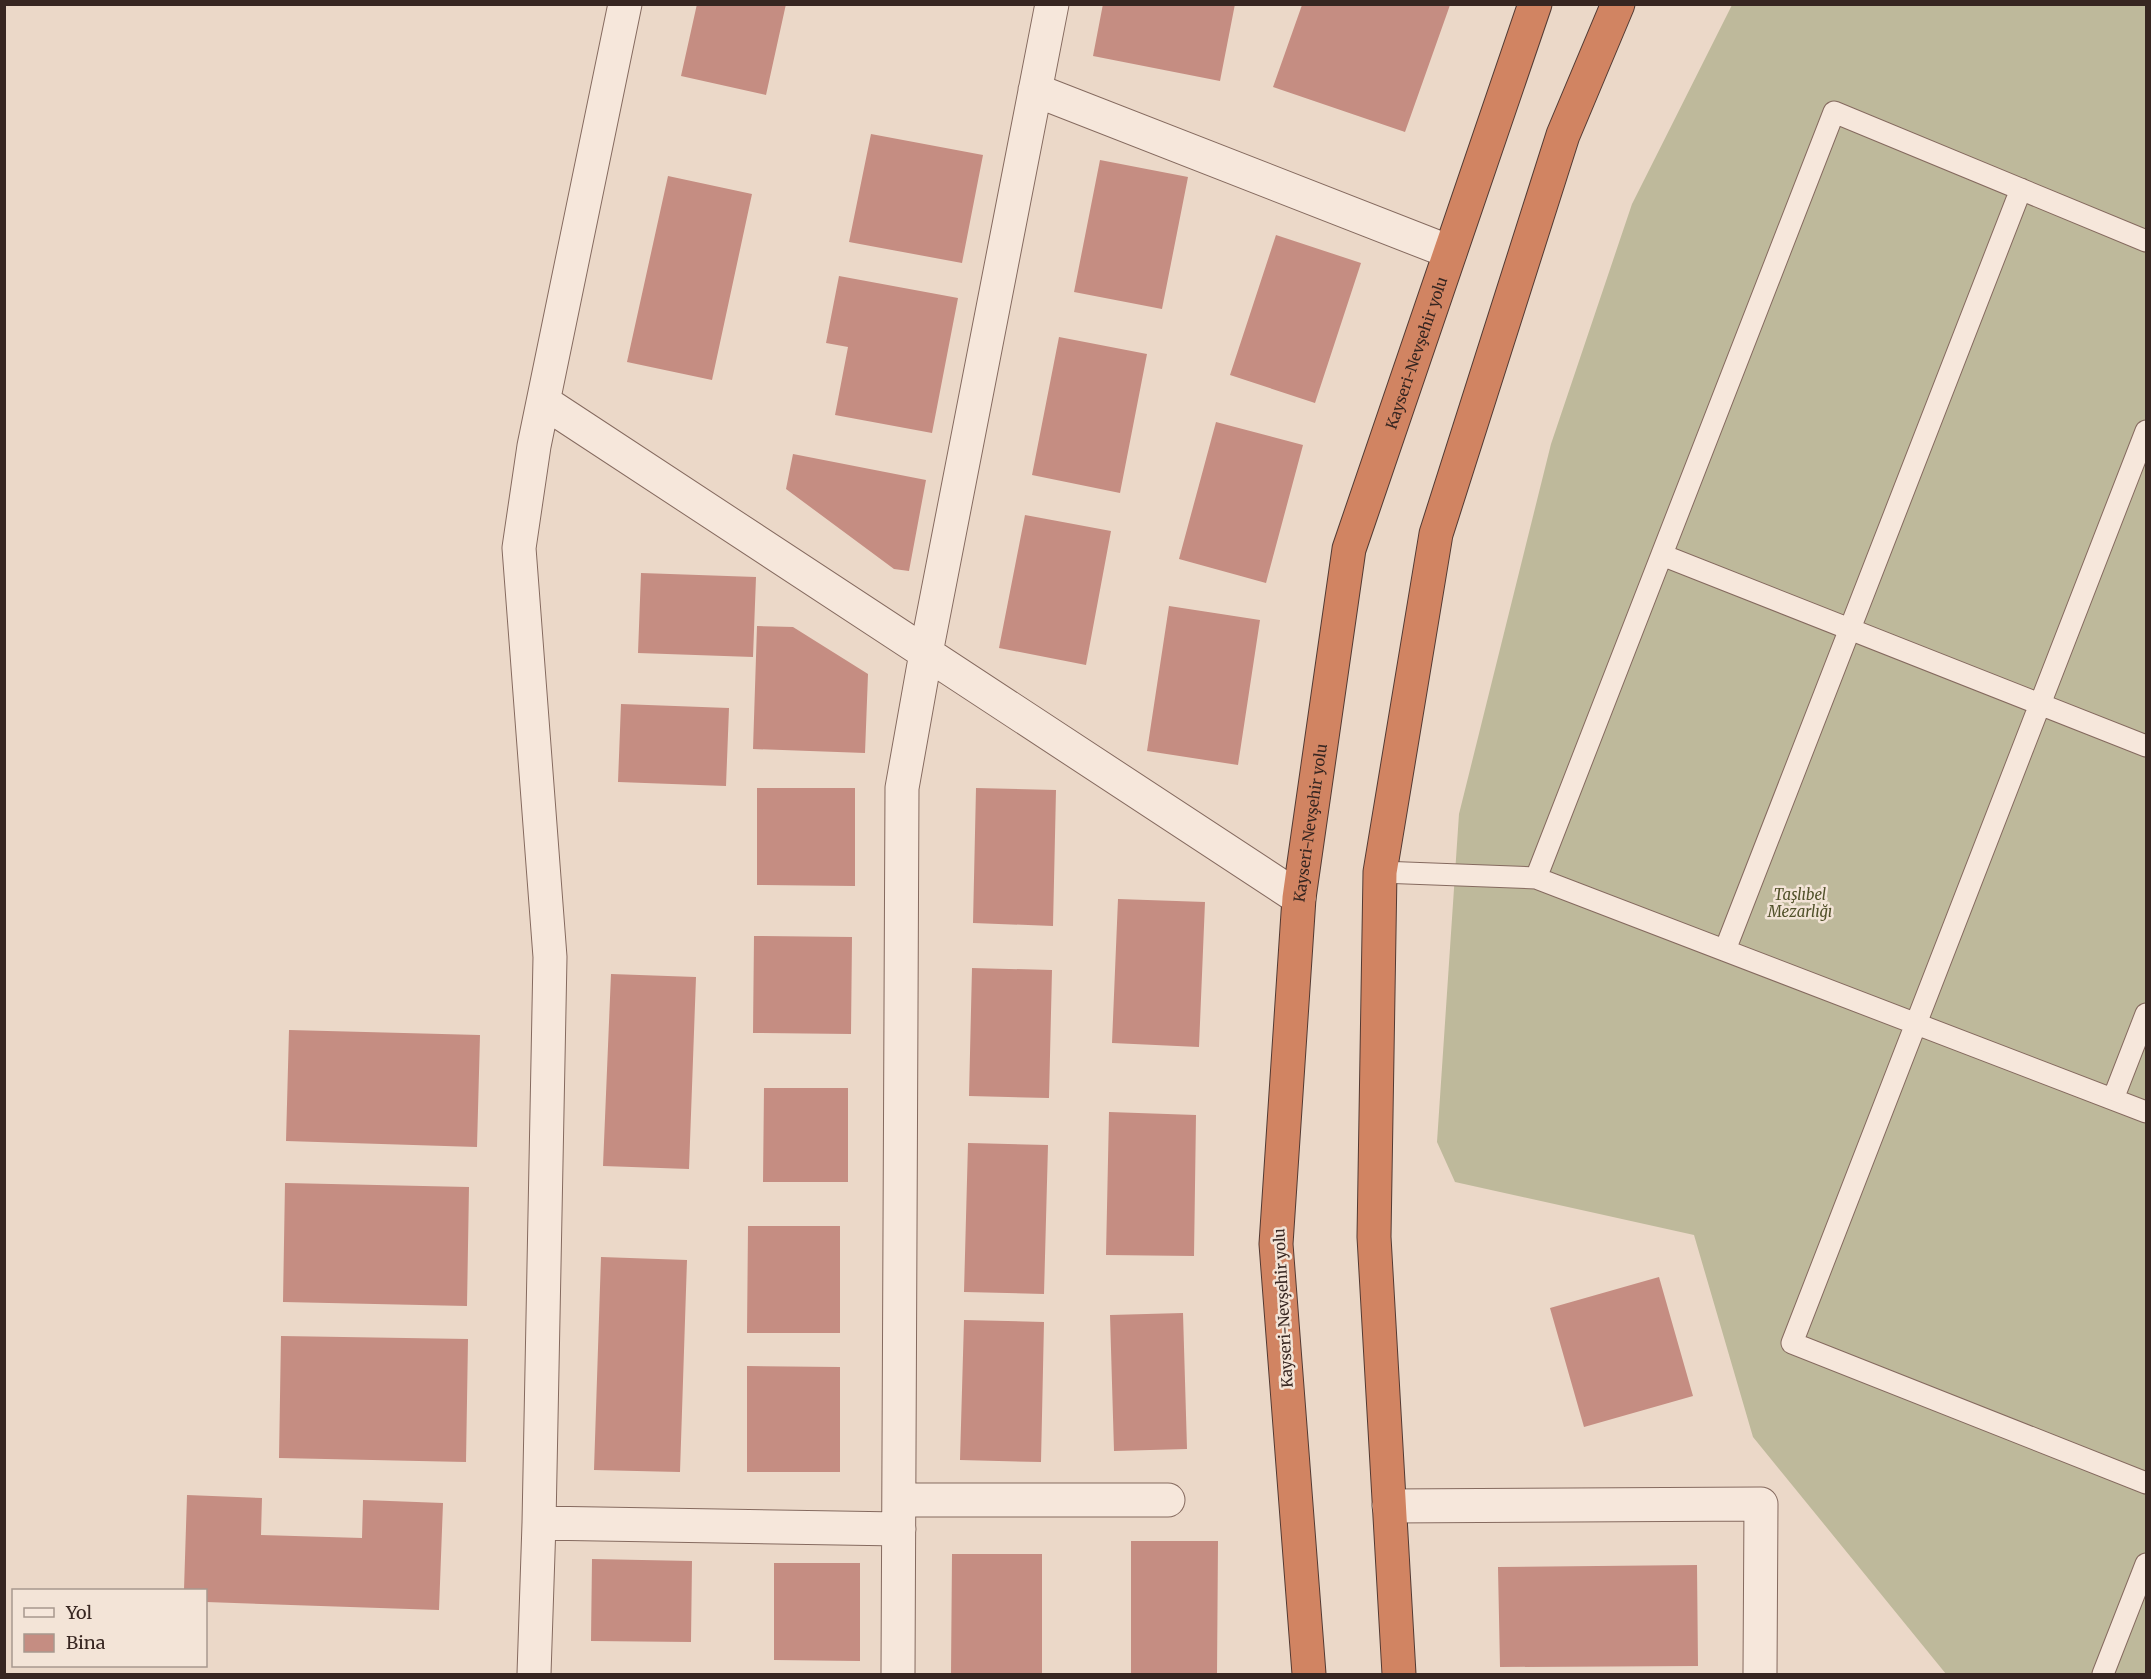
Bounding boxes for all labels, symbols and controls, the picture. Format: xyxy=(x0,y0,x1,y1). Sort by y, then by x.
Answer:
street label: Kayseri-Nevşehir yolu xyxy=(1381,274,1451,431)
street label: Kayseri-Nevşehir yolu xyxy=(1289,742,1331,903)
park label: Taşlıbel Mezarlığı xyxy=(1767,885,1832,921)
street label: Kayseri-Nevşehir yolu xyxy=(1269,1228,1297,1388)
legend xyxy=(12,1589,207,1667)
text: Yol xyxy=(65,1601,92,1624)
text: Bina xyxy=(66,1631,106,1654)

